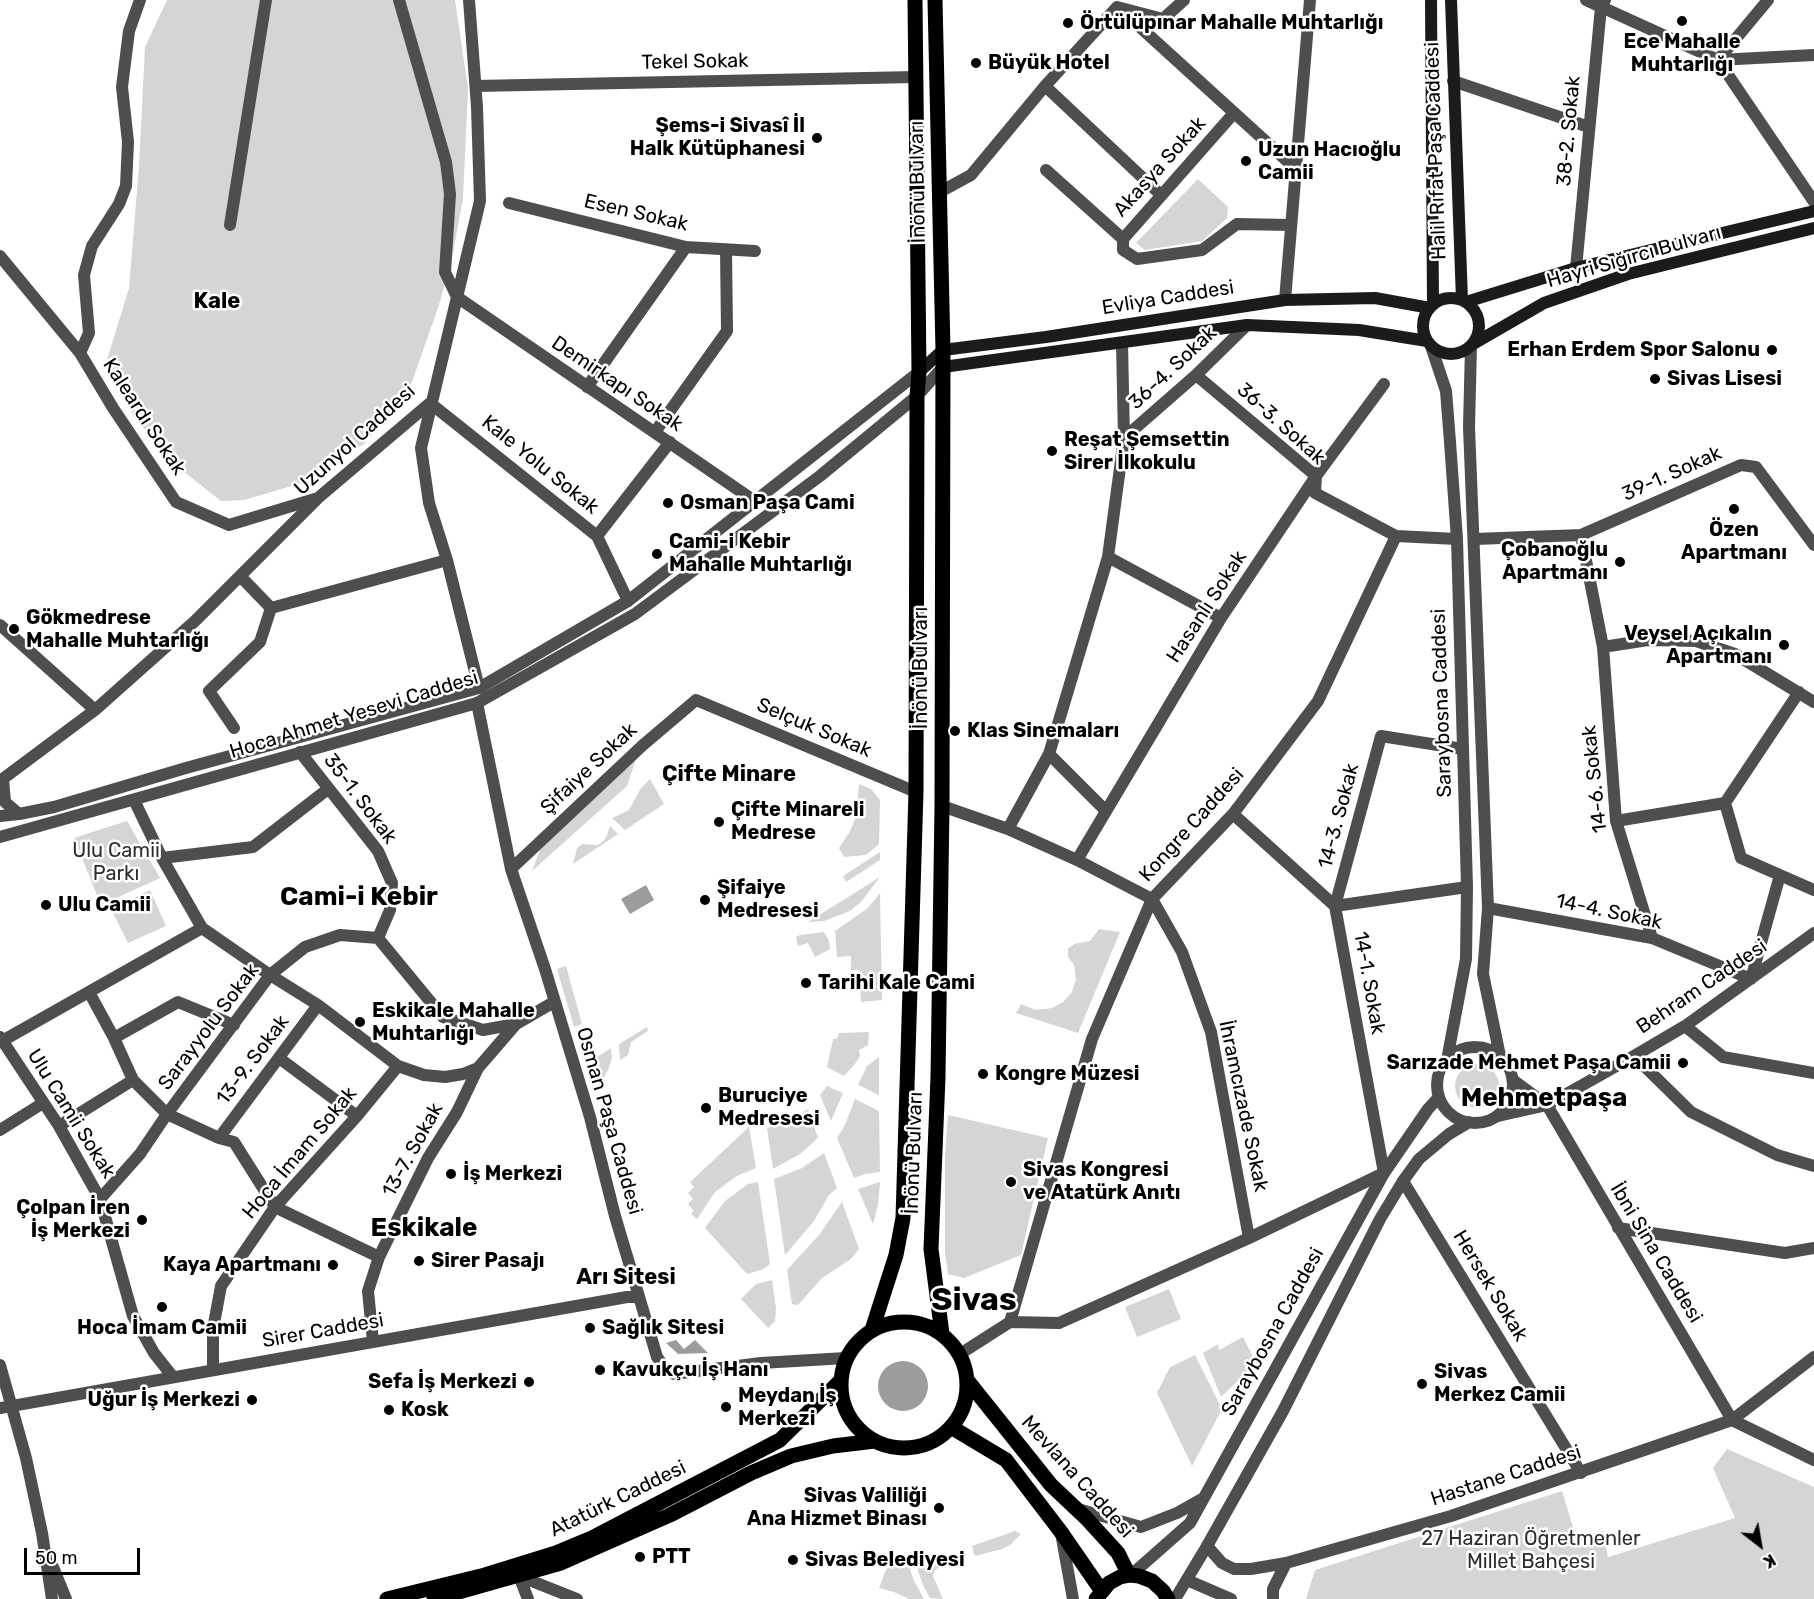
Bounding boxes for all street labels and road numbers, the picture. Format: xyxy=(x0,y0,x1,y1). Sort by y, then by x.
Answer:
street label: Halil Rıfat Paşa Caddesi xyxy=(1420,42,1452,260)
street label: Tekel Sokak xyxy=(641,49,749,75)
street label: 38-2. Sokak xyxy=(1552,75,1586,187)
street label: Akasya Sokak xyxy=(1109,112,1211,222)
street label: İnönü Bulvarı xyxy=(905,121,931,243)
street label: Esen Sokak xyxy=(582,189,690,237)
street label: Hayri Sığırcı Bulvarı xyxy=(1544,221,1724,293)
street label: Evliya Caddesi xyxy=(1100,276,1236,320)
street label: 36-4. Sokak xyxy=(1124,321,1222,415)
street label: Demirkapı Sokak xyxy=(547,331,687,437)
street label: Kaleardı Sokak xyxy=(97,354,191,480)
street label: 36-3. Sokak xyxy=(1232,378,1330,470)
street label: Uzunyol Caddesi xyxy=(290,379,420,501)
street label: Kale Yolu Sokak xyxy=(477,410,603,520)
street label: 39-1. Sokak xyxy=(1619,441,1725,507)
street label: Hasanlı Sokak xyxy=(1162,547,1252,667)
street label: İnönü Bulvarı xyxy=(909,607,933,729)
street label: Saraybosna Caddesi xyxy=(1427,608,1457,798)
street label: Hoca Ahmet Yesevi Caddesi xyxy=(227,666,481,764)
street label: Selçuk Sokak xyxy=(753,693,875,763)
street label: Şifaiye Sokak xyxy=(536,718,642,820)
street label: 14-6. Sokak xyxy=(1577,724,1613,834)
street label: 35-1. Sokak xyxy=(318,749,402,849)
street label: 14-3. Sokak xyxy=(1313,761,1365,871)
street label: Kongre Caddesi xyxy=(1135,763,1249,887)
street label: 14-4. Sokak xyxy=(1554,889,1664,935)
street label: 14-1. Sokak xyxy=(1348,930,1390,1036)
street label: Behram Caddesi xyxy=(1632,934,1772,1040)
street label: Sarayyolu Sokak xyxy=(154,959,264,1095)
street label: 13-9. Sokak xyxy=(212,1010,294,1110)
street label: İhramcızade Sokak xyxy=(1213,1018,1273,1194)
street label: Osman Paşa Caddesi xyxy=(571,1025,647,1217)
street label: Ulu Camii Sokak xyxy=(22,1045,120,1183)
street label: Hoca İmam Sokak xyxy=(238,1082,362,1224)
street label: İnönü Bulvarı xyxy=(900,1091,928,1215)
street label: 13-7. Sokak xyxy=(377,1099,449,1201)
street label: İbni Sina Caddesi xyxy=(1605,1179,1707,1327)
street label: Hersek Sokak xyxy=(1447,1226,1533,1346)
street label: Saraybosna Caddesi xyxy=(1217,1244,1329,1420)
street label: Sirer Caddesi xyxy=(260,1309,386,1353)
street label: Mevlana Caddesi xyxy=(1016,1411,1138,1543)
street label: Hastane Caddesi xyxy=(1428,1440,1584,1512)
street label: Atatürk Caddesi xyxy=(546,1456,690,1542)

